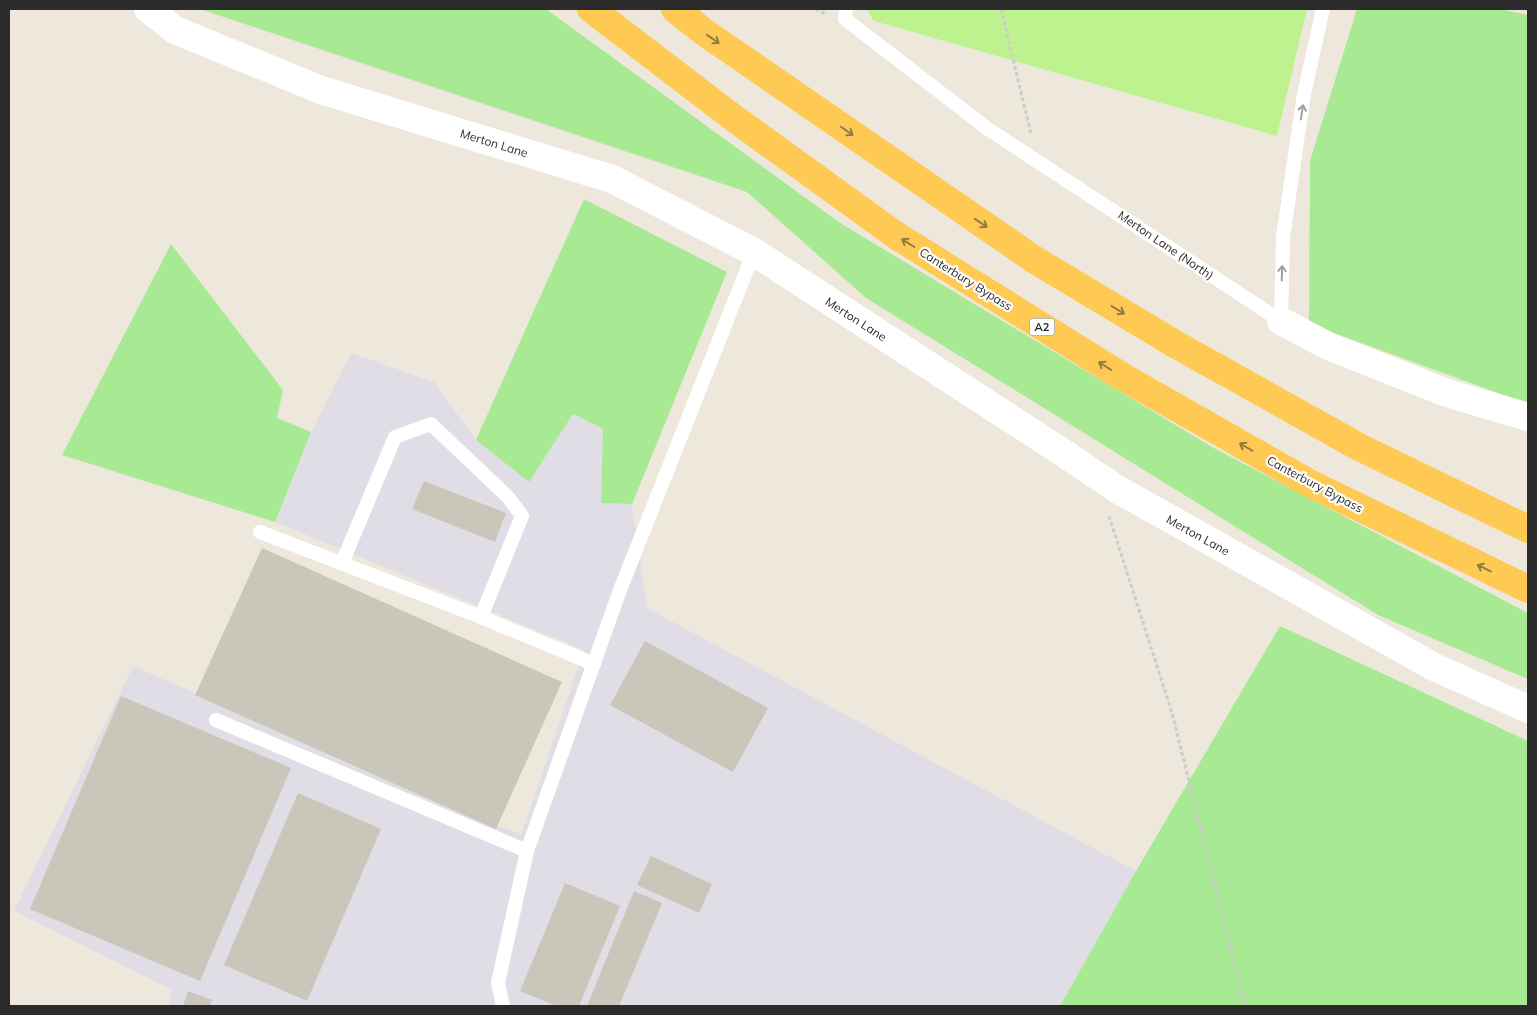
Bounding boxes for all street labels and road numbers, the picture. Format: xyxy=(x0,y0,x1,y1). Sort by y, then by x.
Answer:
street label: Merton Lane xyxy=(458,126,530,160)
street label: Merton Lane (North) xyxy=(1115,207,1217,283)
street label: Canterbury Bypass xyxy=(917,244,1015,314)
street label: Merton Lane xyxy=(823,294,889,344)
road number: A2 xyxy=(1030,318,1054,336)
street label: Canterbury Bypass xyxy=(1264,452,1366,516)
street label: Merton Lane xyxy=(1164,511,1232,559)

